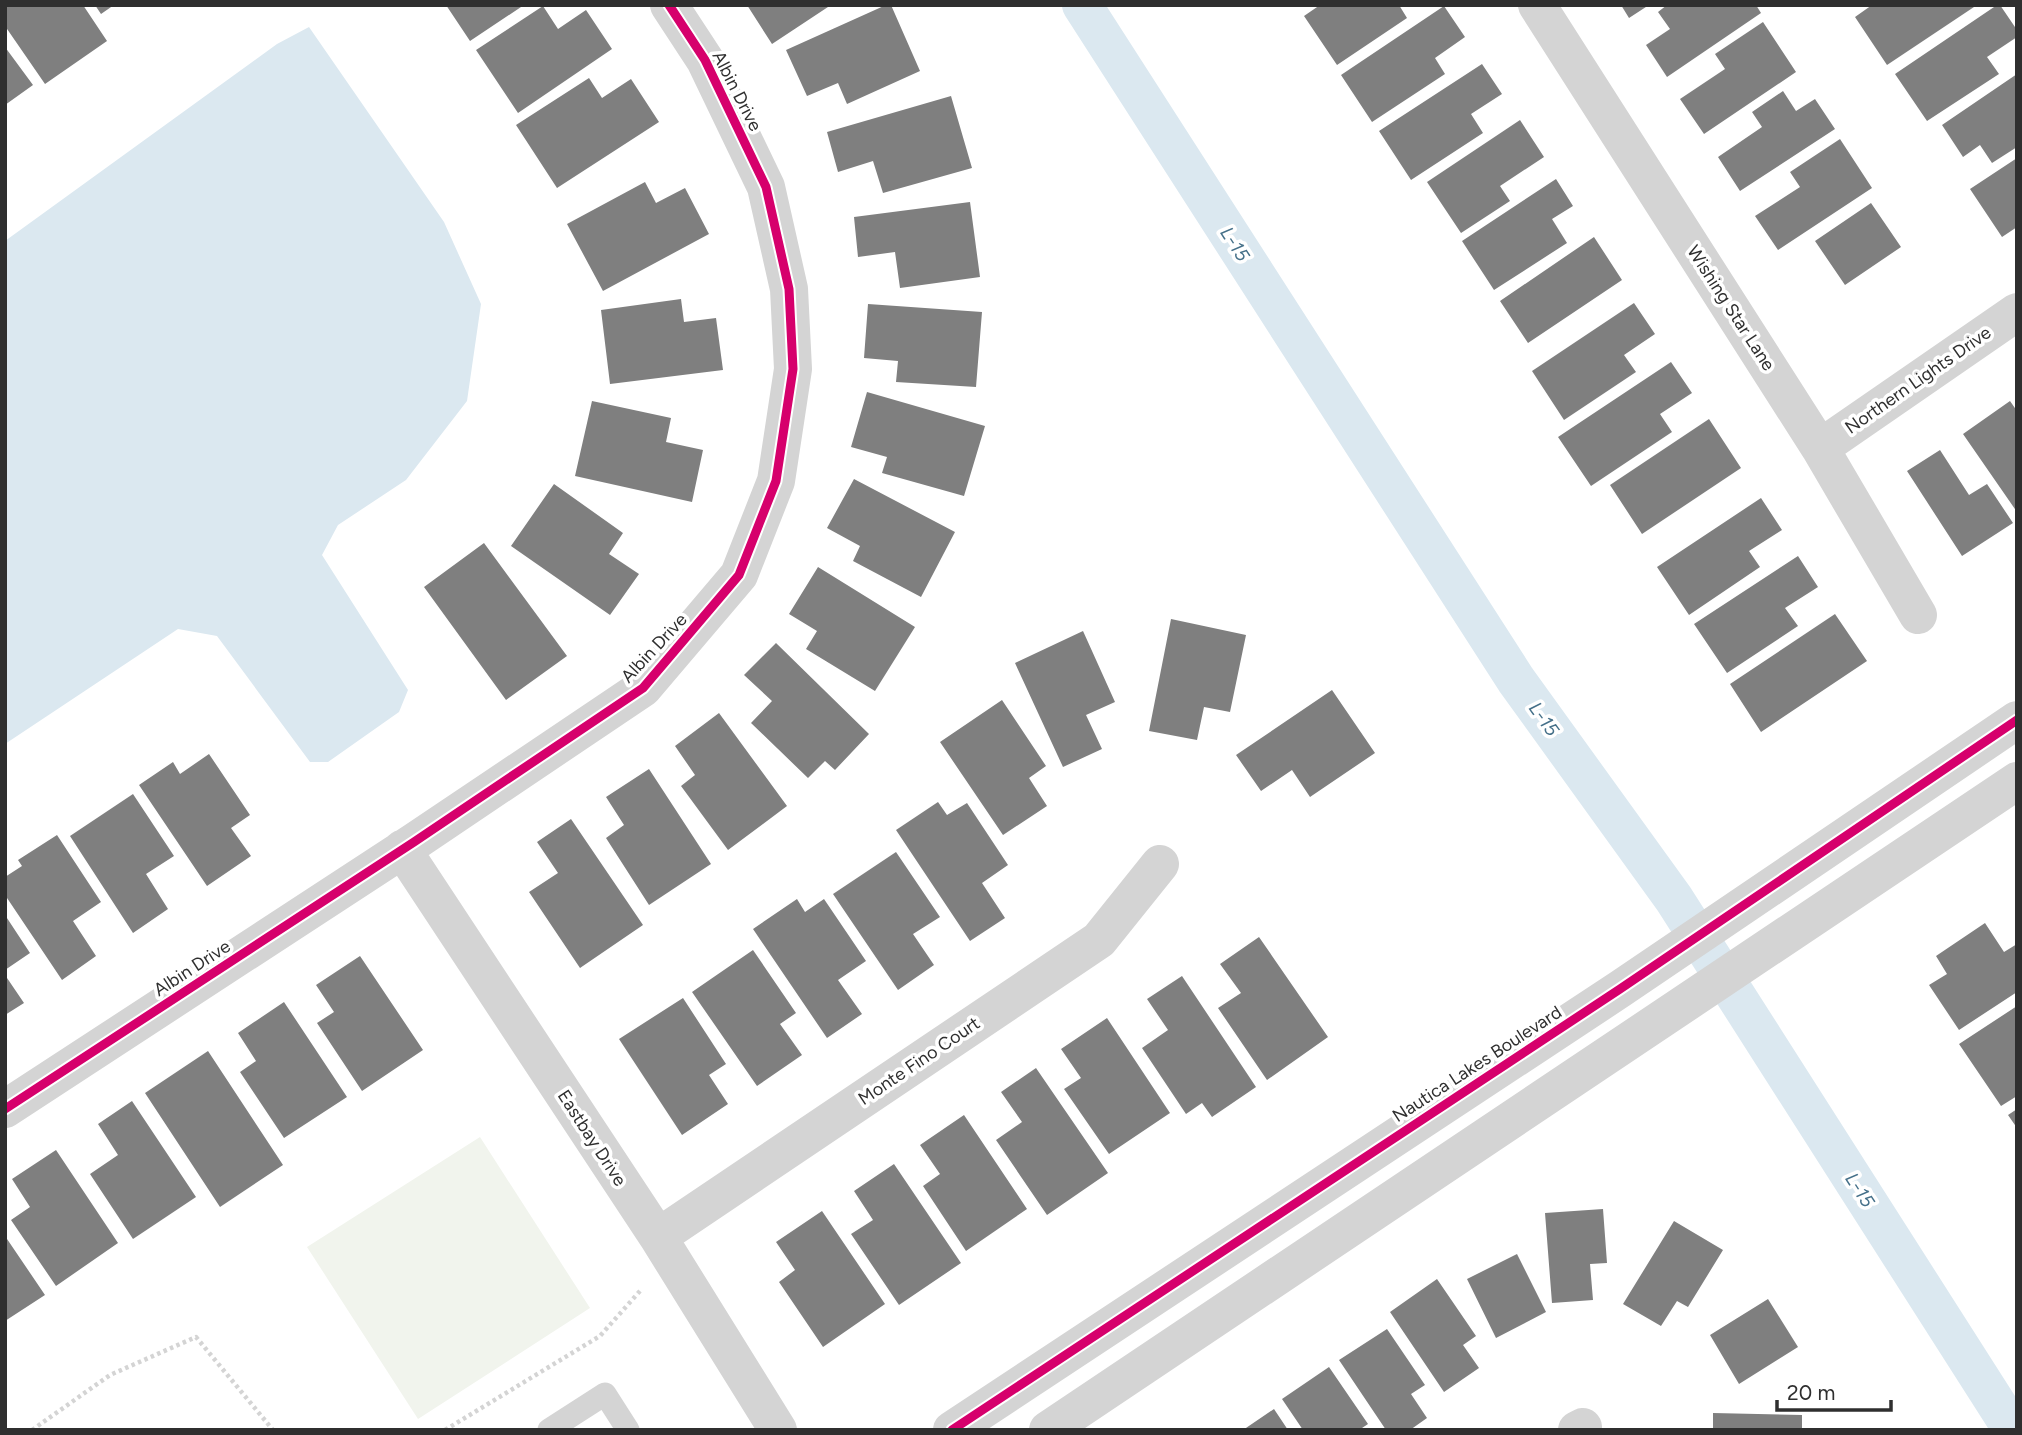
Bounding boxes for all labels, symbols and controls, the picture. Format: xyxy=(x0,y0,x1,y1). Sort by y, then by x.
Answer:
street label: Albin Drive xyxy=(707,47,767,135)
water label: L-15 xyxy=(1215,222,1255,266)
street label: Wishing Star Lane xyxy=(1682,241,1780,375)
street label: Northern Lights Drive xyxy=(1841,321,1995,439)
street label: Albin Drive xyxy=(616,609,692,687)
water label: L-15 xyxy=(1524,697,1564,741)
street label: Albin Drive xyxy=(150,935,235,1001)
street label: Nautica Lakes Boulevard xyxy=(1388,1001,1566,1127)
street label: Monte Fino Court xyxy=(854,1012,984,1110)
street label: Eastbay Drive xyxy=(553,1086,631,1190)
water label: L-15 xyxy=(1840,1168,1880,1212)
scale bar xyxy=(1777,1368,1891,1412)
text: 20 m xyxy=(1787,1380,1835,1405)

